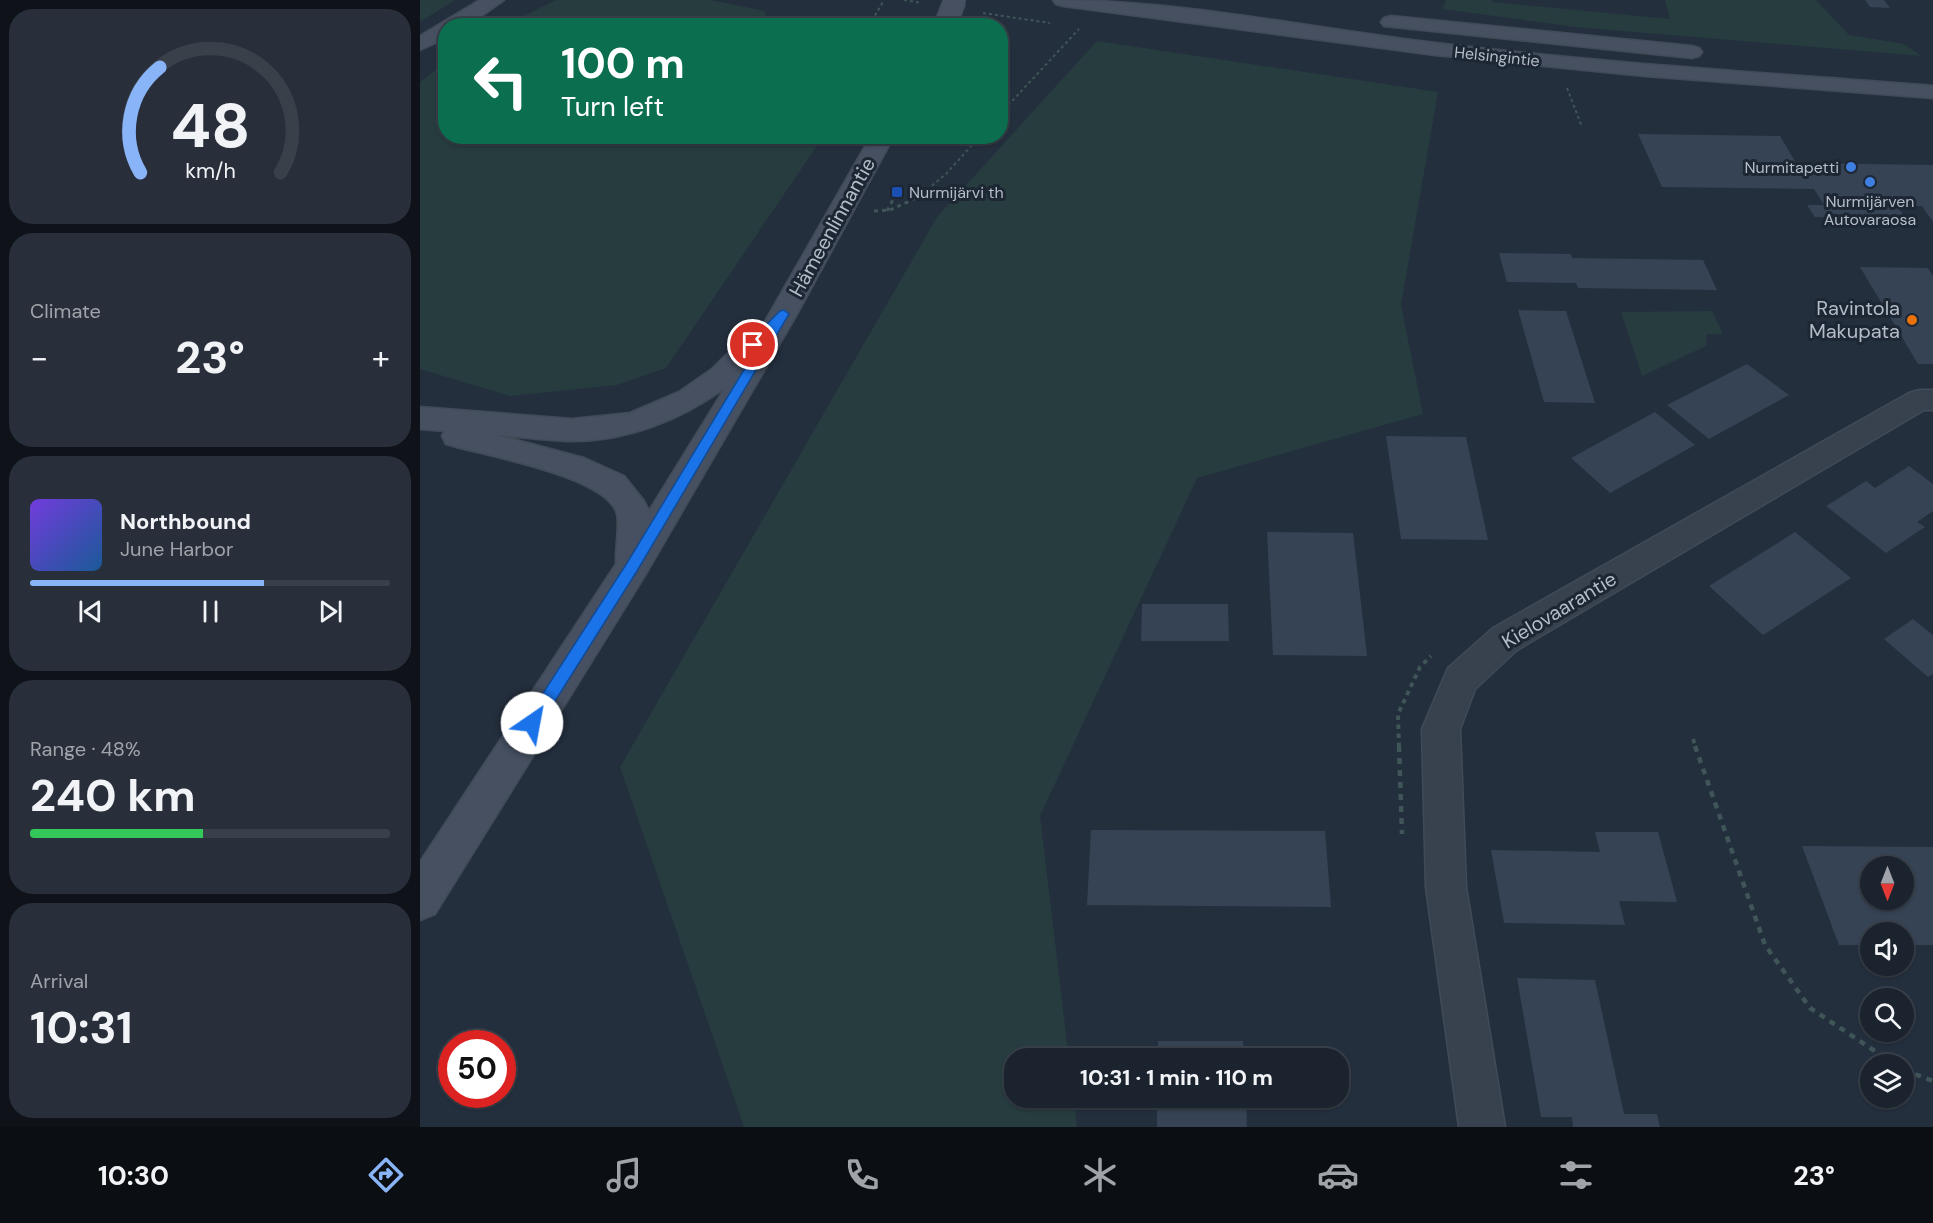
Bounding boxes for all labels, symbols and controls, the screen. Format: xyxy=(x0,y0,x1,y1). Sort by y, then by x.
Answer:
text: 100 m xyxy=(561,36,685,91)
icon: left xyxy=(462,42,540,120)
street label: Helsingintie xyxy=(1453,42,1541,71)
text: 48 xyxy=(170,85,250,166)
text: Turn left xyxy=(561,89,664,124)
street label: Hämeenlinnantie xyxy=(783,153,881,301)
place label: Nurmitapetti xyxy=(1745,157,1839,178)
text: km/h xyxy=(185,158,235,186)
marker: Nurmitapetti xyxy=(1844,160,1858,174)
marker: Nurmijärven Autovaraosa xyxy=(1863,175,1877,189)
place label: Nurmijärvi th xyxy=(909,182,1004,203)
marker: Nurmijärvi th xyxy=(890,185,904,199)
place label: Nurmijärven Autovaraosa xyxy=(1824,191,1916,230)
place label: Ravintola Makupata xyxy=(1809,295,1900,344)
text: Climate xyxy=(30,298,101,324)
marker: Ravintola Makupata xyxy=(1905,313,1919,327)
pin xyxy=(727,319,778,370)
text: 23° xyxy=(175,328,245,387)
icon: arrive xyxy=(736,328,769,361)
text: − xyxy=(30,336,48,379)
text: + xyxy=(372,336,390,379)
text: Northbound xyxy=(120,507,251,536)
text: June Harbor xyxy=(120,536,233,562)
street label: Kielovaarantie xyxy=(1497,566,1621,654)
icon: previous xyxy=(74,595,107,628)
icon: pause xyxy=(194,595,227,628)
icon: next xyxy=(314,595,347,628)
position arrow xyxy=(500,691,564,755)
text: Range · 48% xyxy=(30,736,141,762)
text: 240 km xyxy=(30,766,196,825)
north arrow xyxy=(1860,856,1914,910)
map controls xyxy=(1860,856,1914,1108)
button: sound xyxy=(1860,922,1914,976)
text: Arrival xyxy=(30,968,88,994)
button: search xyxy=(1860,988,1914,1042)
text: 10:31 xyxy=(30,998,133,1057)
speed limit sign: 50 xyxy=(438,1030,516,1108)
button: layers xyxy=(1860,1054,1914,1108)
text: 10:31 · 1 min · 110 m xyxy=(1080,1063,1273,1092)
icon: directions xyxy=(365,1154,407,1196)
icon: music xyxy=(603,1154,645,1196)
icon: phone xyxy=(841,1154,883,1196)
icon: climate xyxy=(1079,1154,1121,1196)
icon: car xyxy=(1317,1154,1359,1196)
icon: filters xyxy=(1555,1154,1597,1196)
text: 10:30 xyxy=(98,1158,169,1193)
text: 23° xyxy=(1793,1158,1835,1193)

